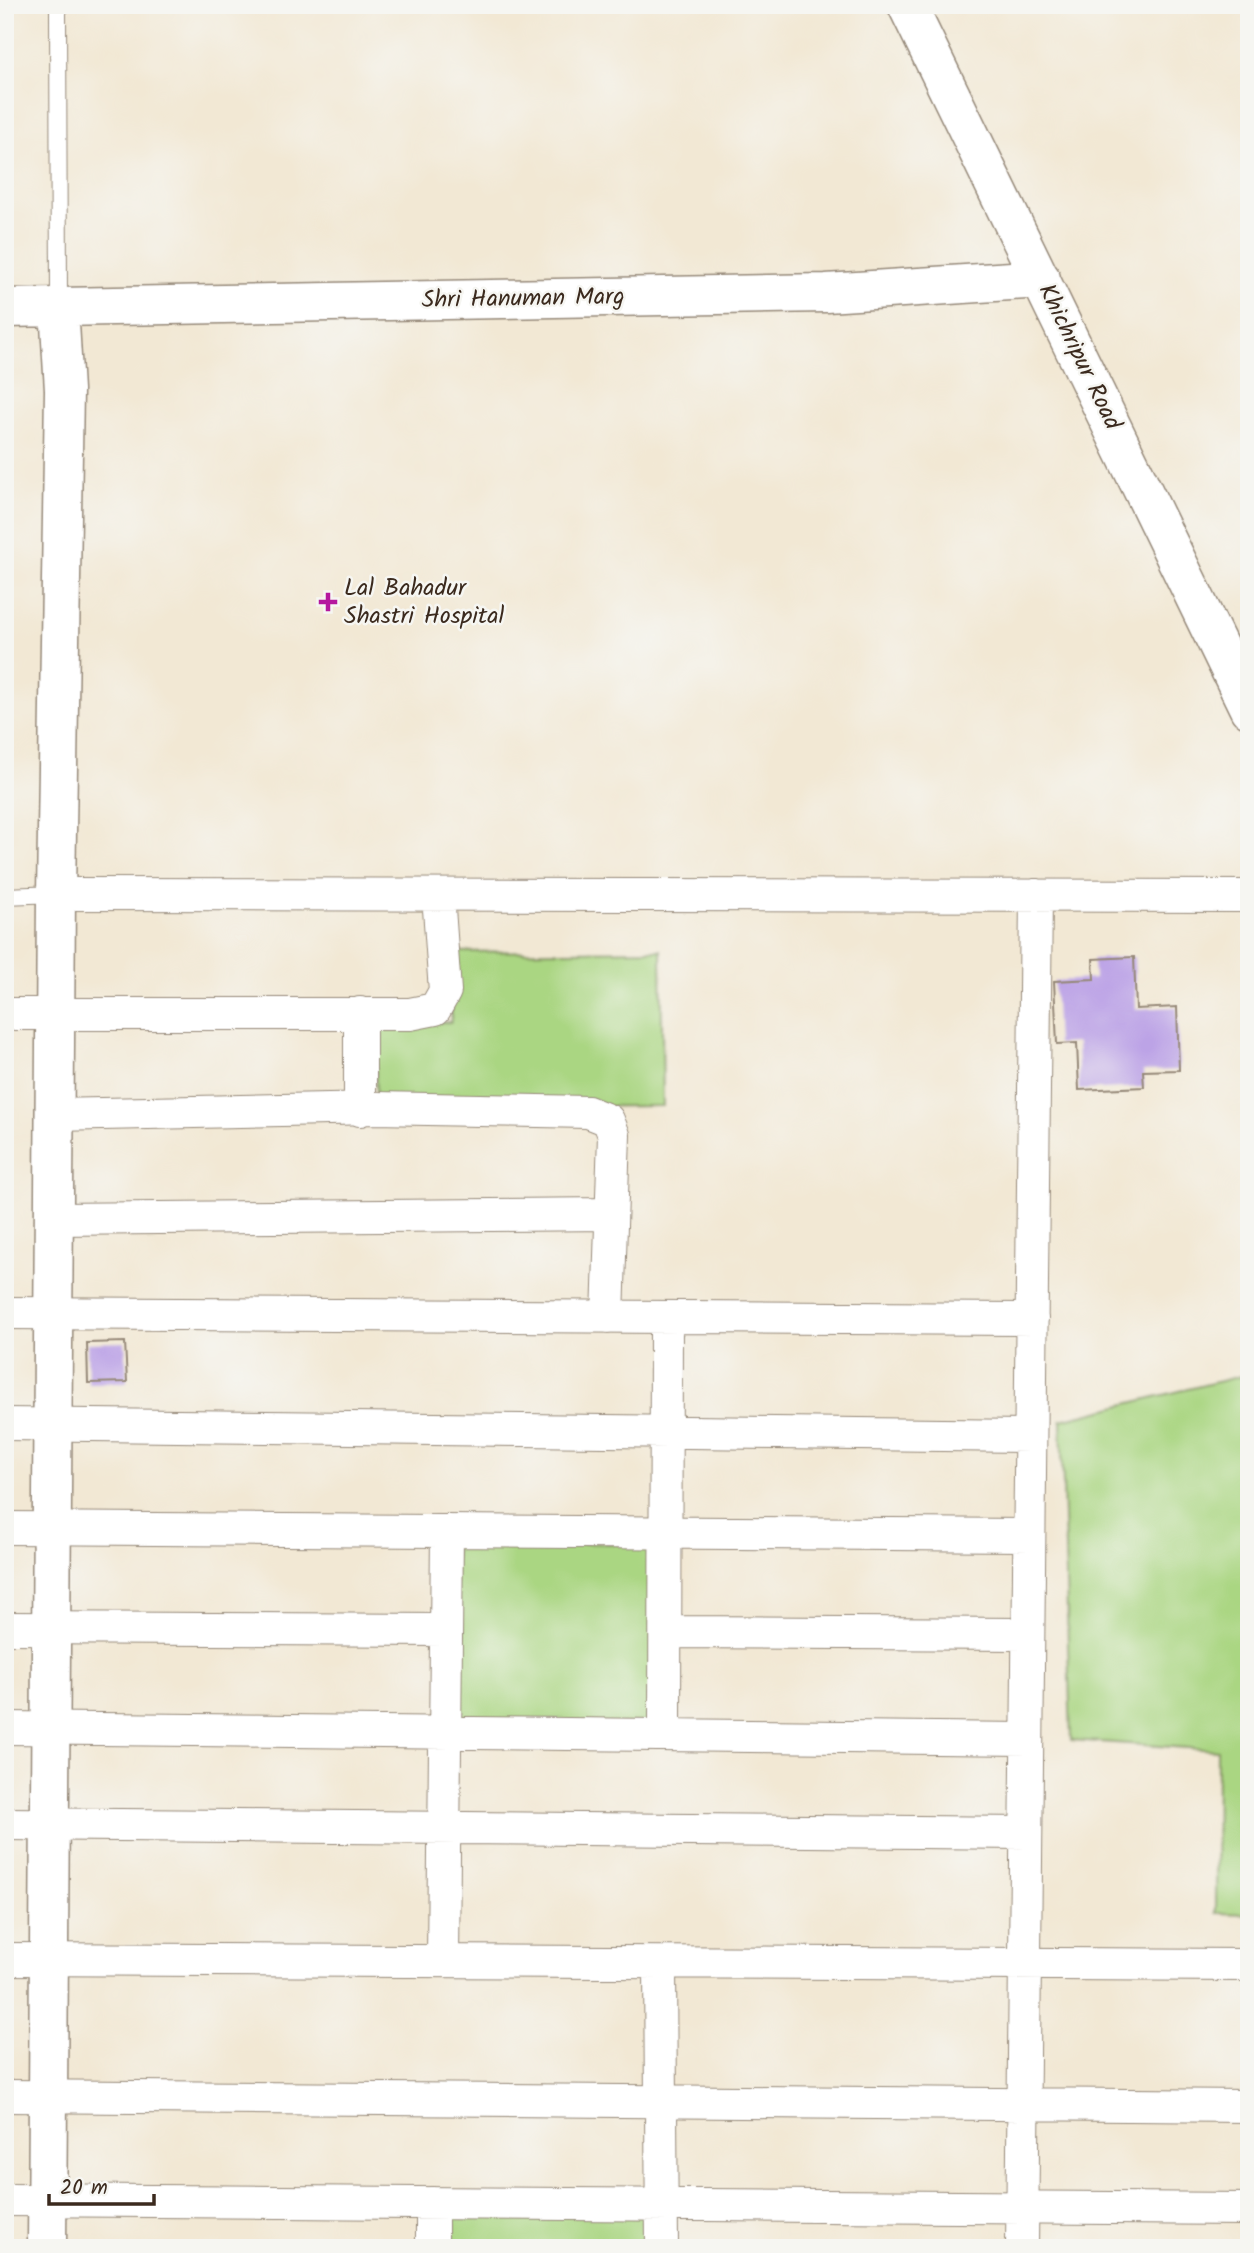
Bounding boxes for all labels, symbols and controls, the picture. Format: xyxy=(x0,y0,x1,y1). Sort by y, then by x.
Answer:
street label: Khichripur Road xyxy=(1027,277,1132,438)
street label: Shri Hanuman Marg xyxy=(421,278,625,320)
place label: Lal Bahadur Shastri Hospital xyxy=(344,569,505,636)
marker: Lal Bahadur Shastri Hospital xyxy=(318,592,338,612)
scale bar xyxy=(49,2162,154,2206)
text: 20 m xyxy=(60,2172,108,2205)

